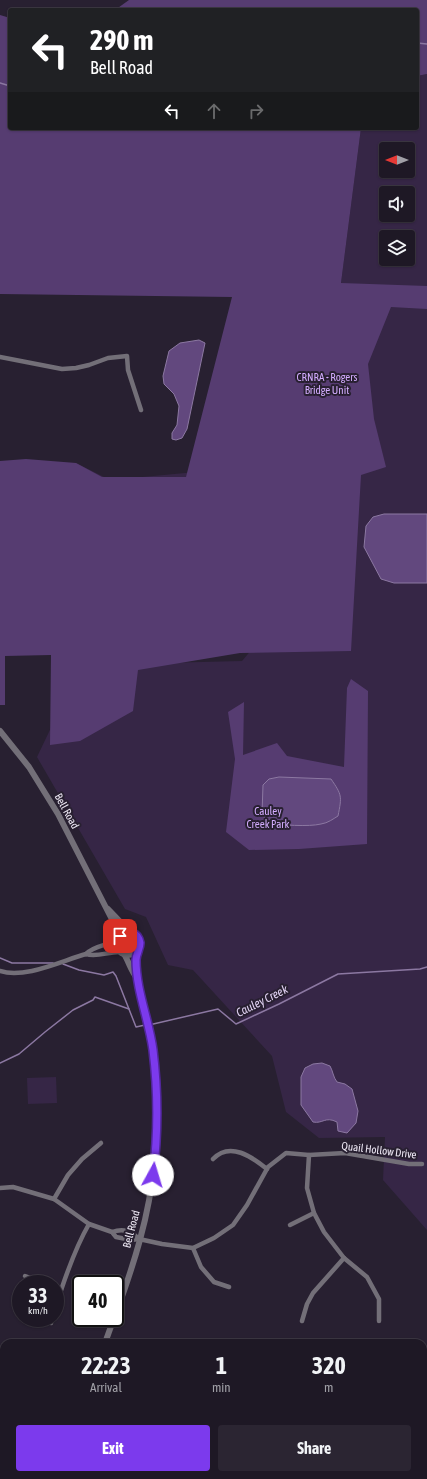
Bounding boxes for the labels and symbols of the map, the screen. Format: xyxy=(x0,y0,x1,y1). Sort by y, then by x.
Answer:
north arrow xyxy=(379,142,415,178)
park label: CRNRA - Rogers Bridge Unit xyxy=(297,371,358,396)
street label: Bell Road xyxy=(52,791,82,831)
park label: Cauley Creek Park xyxy=(247,805,290,830)
pin xyxy=(103,919,137,953)
water label: Cauley Creek xyxy=(234,982,291,1020)
street label: Quail Hollow Drive xyxy=(341,1139,417,1161)
position arrow xyxy=(132,1154,174,1196)
street label: Bell Road xyxy=(120,1209,142,1249)
speed limit sign: 40 xyxy=(72,1275,124,1327)

